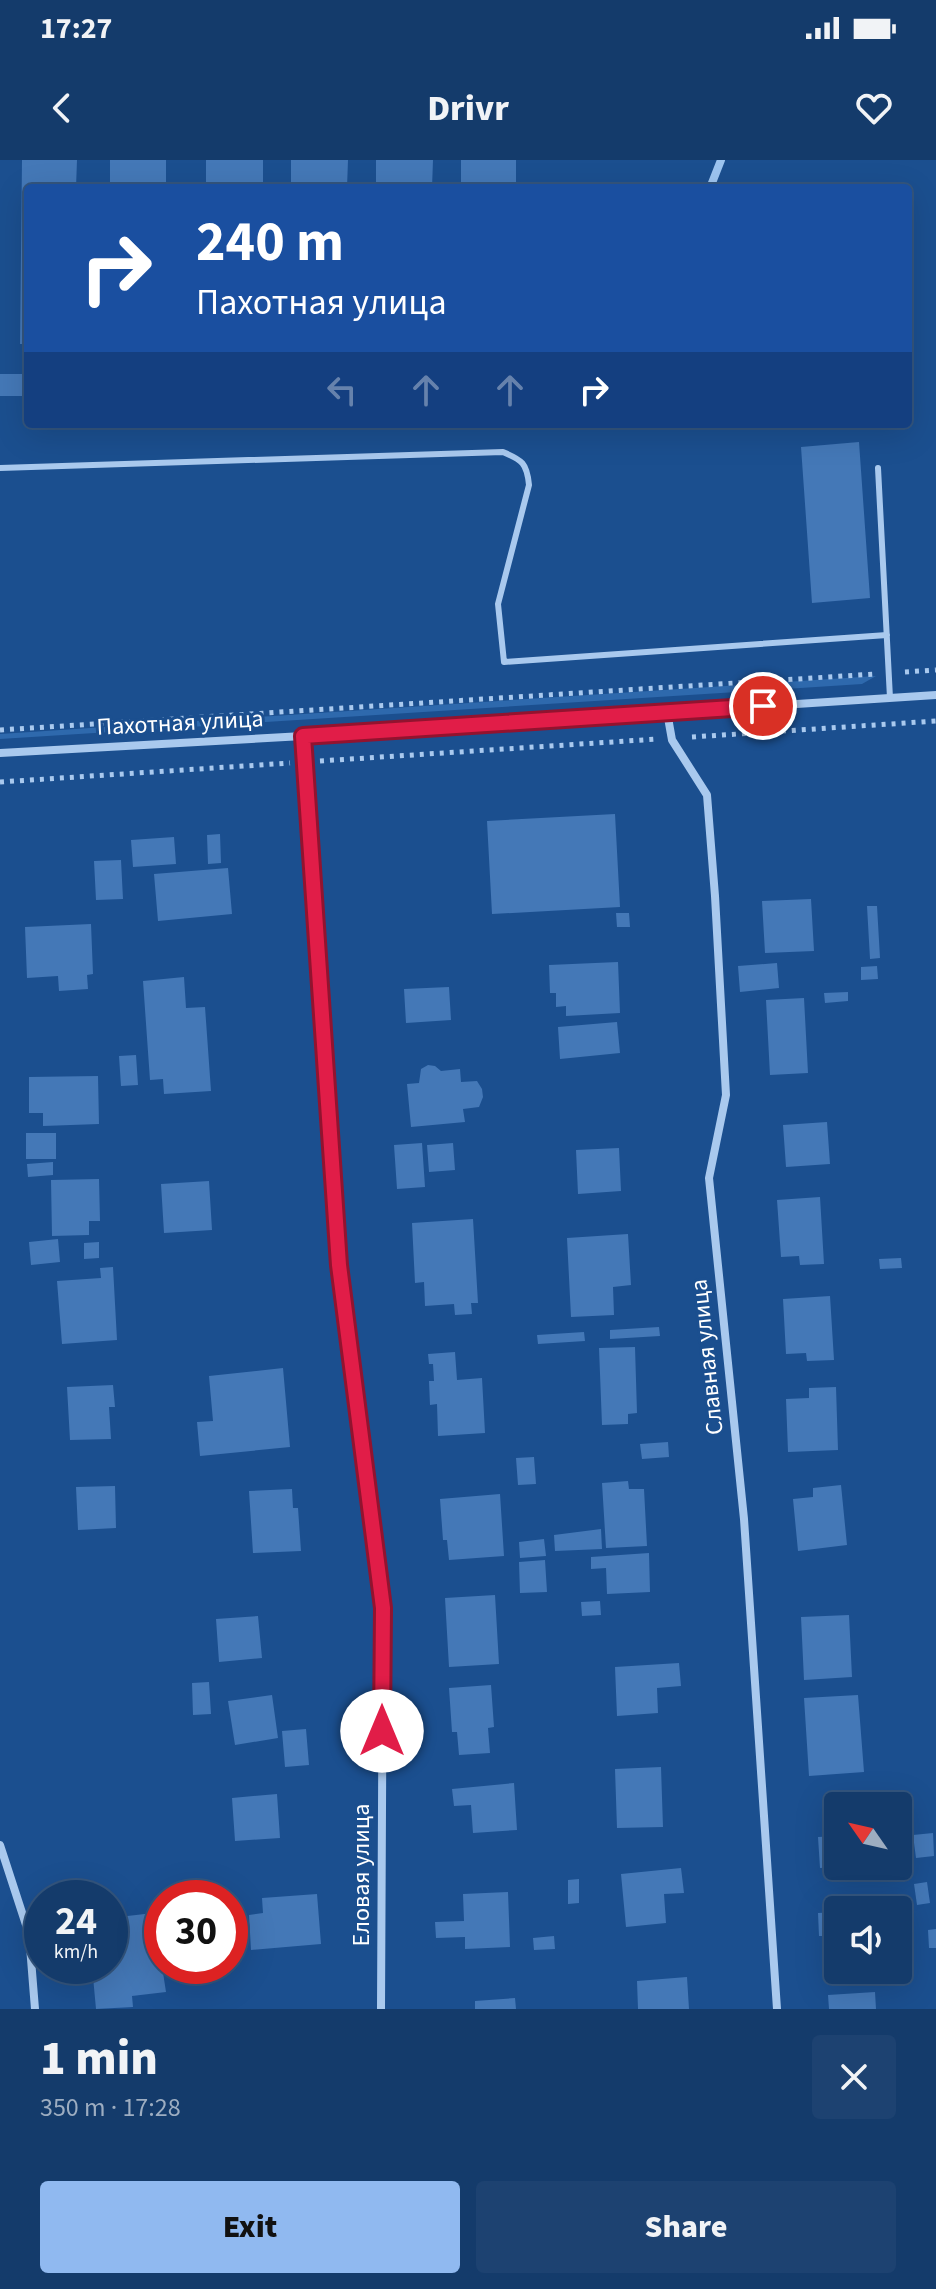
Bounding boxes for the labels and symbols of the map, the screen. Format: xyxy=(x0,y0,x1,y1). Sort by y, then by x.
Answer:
pin xyxy=(729,672,797,740)
street label: Пахотная улица xyxy=(96,701,264,745)
street label: Славная улица xyxy=(681,1277,733,1437)
position arrow xyxy=(340,1689,424,1773)
north arrow xyxy=(824,1792,912,1880)
street label: Еловая улица xyxy=(344,1804,379,1946)
speed limit sign: 30 xyxy=(144,1880,248,1984)

